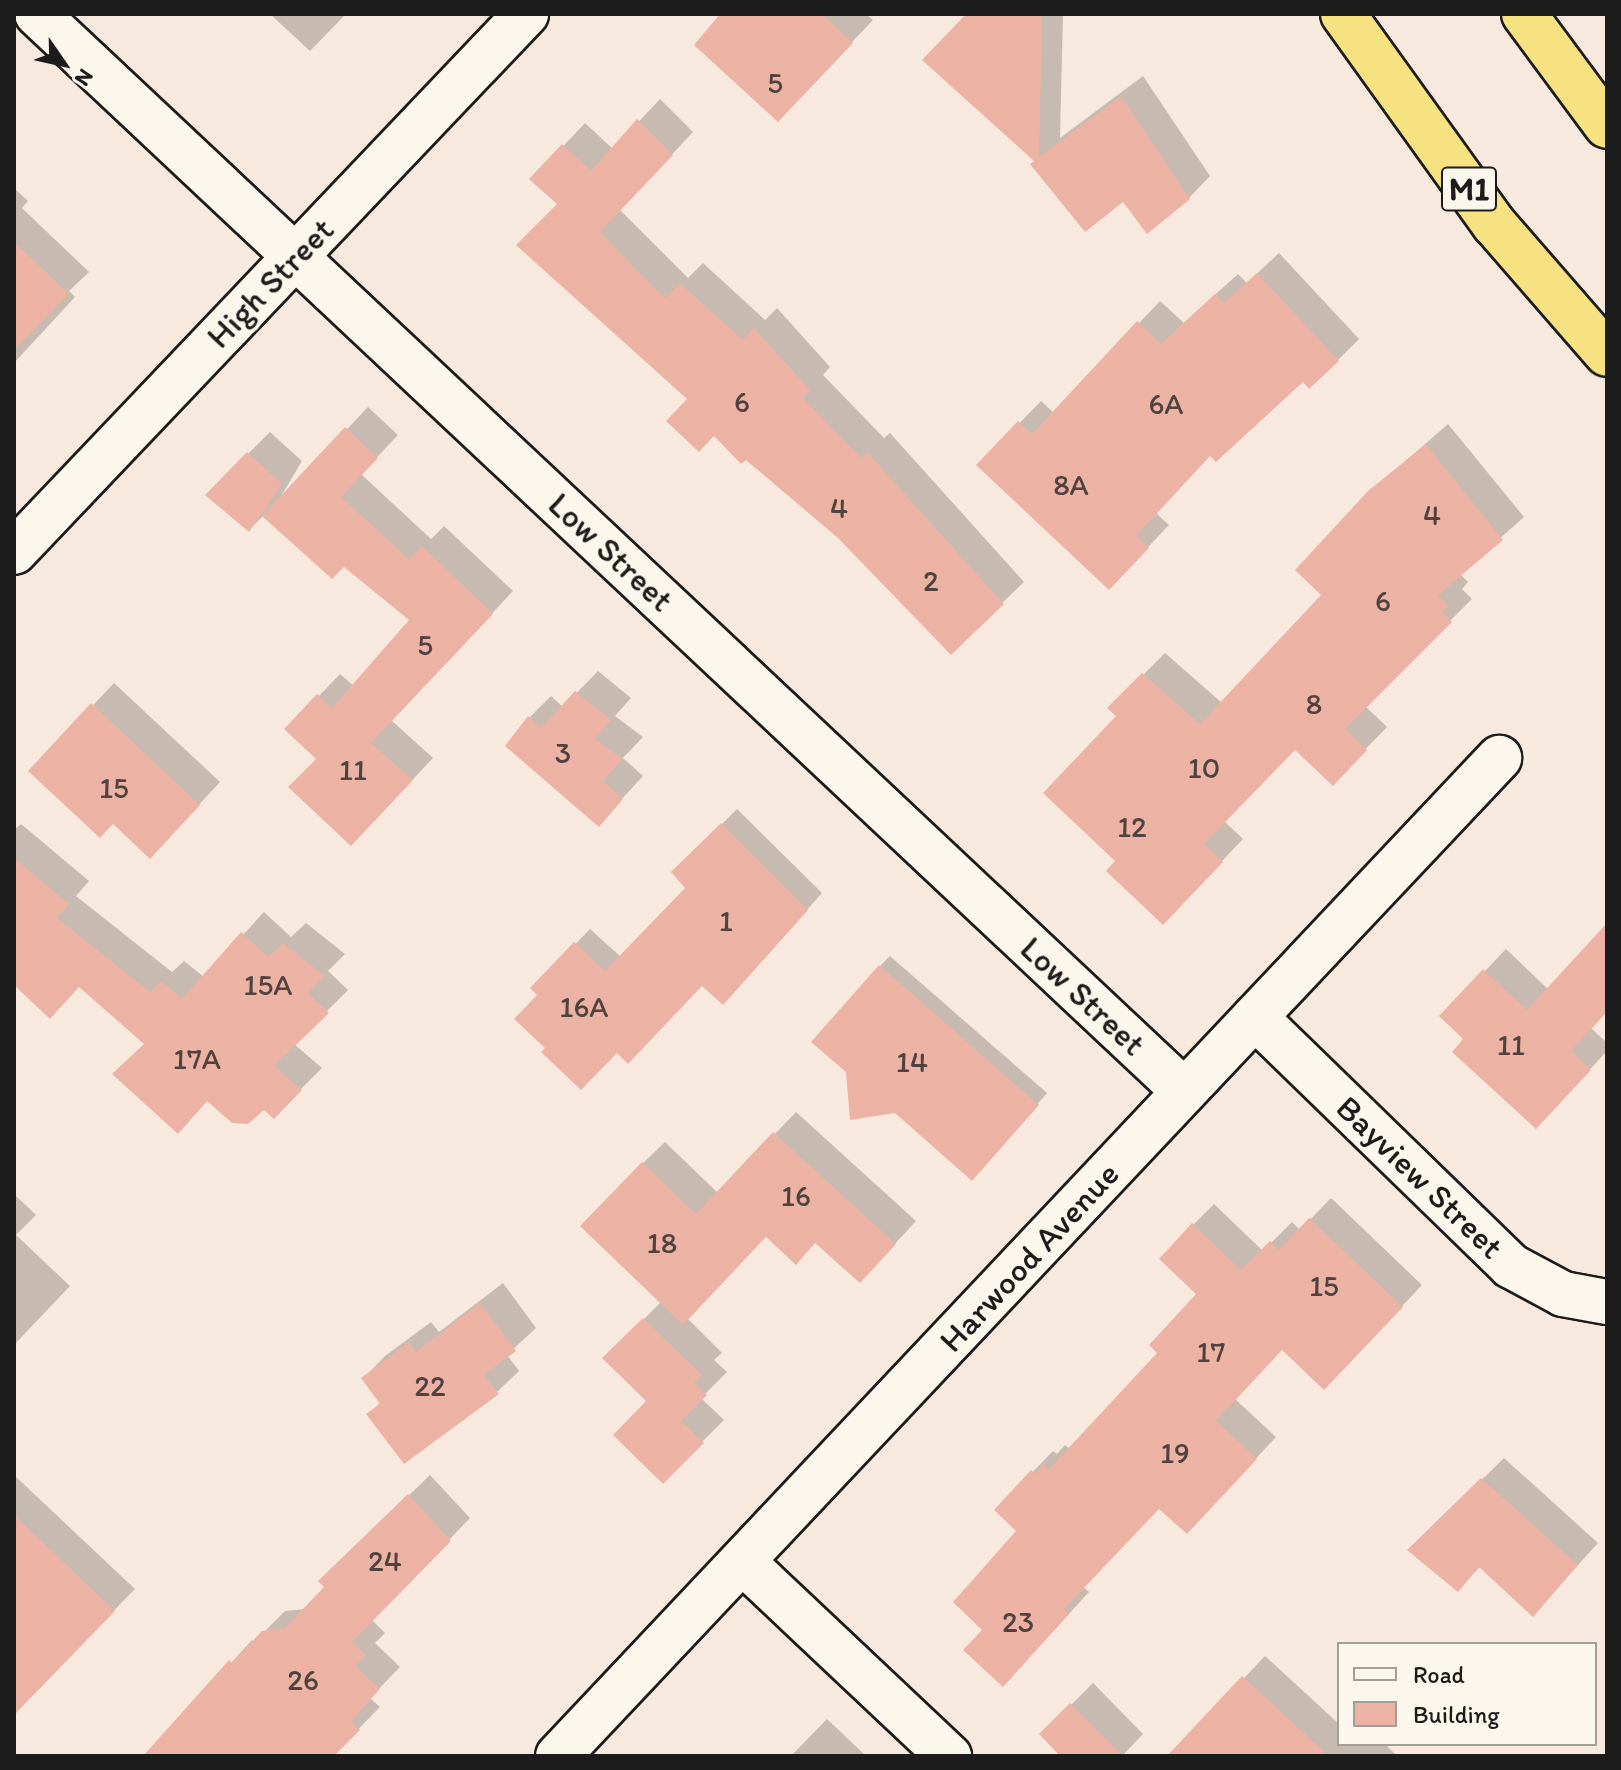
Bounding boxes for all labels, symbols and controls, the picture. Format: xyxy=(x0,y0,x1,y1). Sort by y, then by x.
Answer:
north arrow xyxy=(24,24,104,104)
text: N xyxy=(69,64,100,91)
house number: 5 xyxy=(767,65,783,101)
road number: M1 xyxy=(1441,161,1497,217)
street label: High Street xyxy=(198,210,342,356)
house number: 6 xyxy=(734,384,750,420)
house number: 6A xyxy=(1148,386,1184,422)
house number: 8A xyxy=(1053,467,1089,503)
street label: Low Street xyxy=(540,484,682,620)
house number: 4 xyxy=(830,490,848,526)
house number: 4 xyxy=(1423,497,1441,533)
house number: 2 xyxy=(923,563,939,599)
house number: 6 xyxy=(1375,583,1391,619)
house number: 5 xyxy=(417,627,433,663)
house number: 8 xyxy=(1306,686,1322,722)
house number: 3 xyxy=(555,735,571,771)
house number: 10 xyxy=(1188,750,1220,786)
house number: 11 xyxy=(339,752,367,788)
house number: 15 xyxy=(99,770,129,806)
house number: 12 xyxy=(1117,809,1147,845)
house number: 1 xyxy=(719,903,733,939)
street label: Low Street xyxy=(1012,928,1154,1064)
house number: 15A xyxy=(244,967,292,1003)
house number: 16A xyxy=(560,989,608,1025)
house number: 11 xyxy=(1497,1027,1525,1063)
house number: 17A xyxy=(173,1041,221,1077)
house number: 14 xyxy=(896,1044,928,1080)
street label: Bayview Street xyxy=(1328,1087,1512,1267)
street label: Harwood Avenue xyxy=(931,1154,1127,1360)
house number: 16 xyxy=(781,1178,811,1214)
house number: 18 xyxy=(647,1225,677,1261)
house number: 15 xyxy=(1309,1268,1339,1304)
house number: 17 xyxy=(1197,1334,1225,1370)
house number: 22 xyxy=(414,1368,446,1404)
house number: 19 xyxy=(1160,1435,1190,1471)
house number: 24 xyxy=(368,1543,402,1579)
house number: 23 xyxy=(1002,1604,1034,1640)
legend xyxy=(1337,1642,1597,1746)
text: Road xyxy=(1413,1660,1465,1689)
house number: 26 xyxy=(287,1662,319,1698)
text: Building xyxy=(1413,1700,1500,1729)

